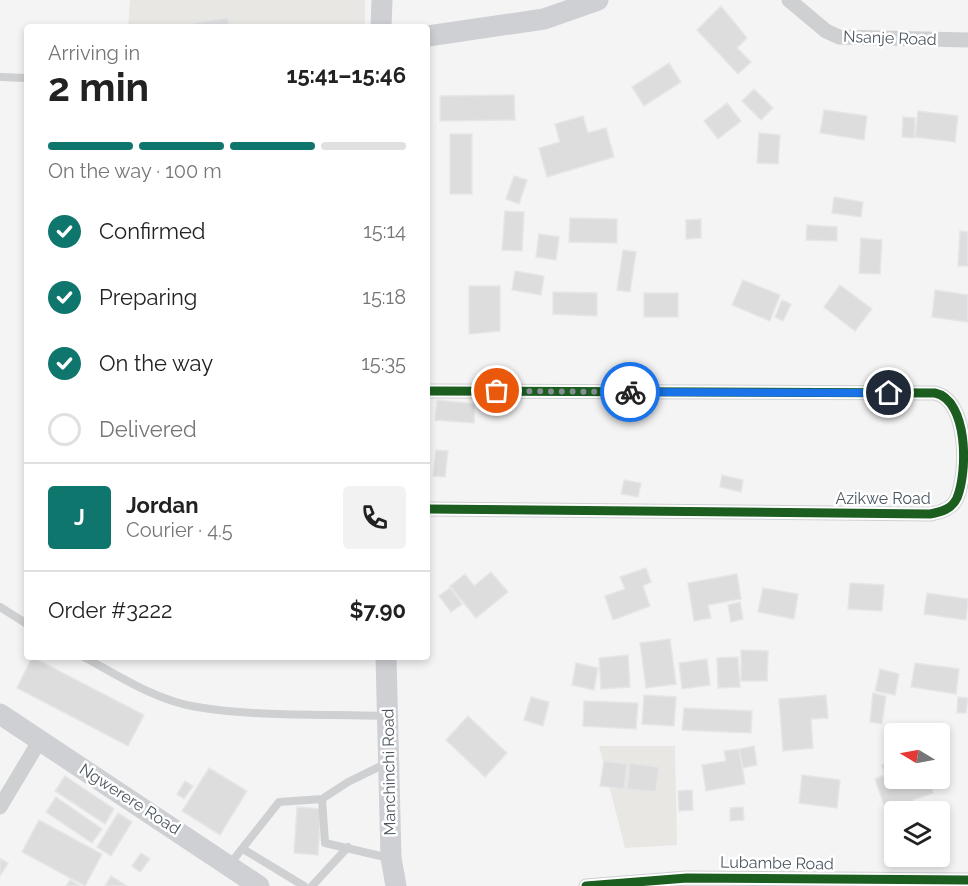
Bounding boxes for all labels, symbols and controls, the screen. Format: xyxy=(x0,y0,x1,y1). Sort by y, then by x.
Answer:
street label: Nsanje Road xyxy=(843,27,937,49)
text: Arriving in xyxy=(48,41,140,65)
text: 15:41–15:46 xyxy=(287,62,406,88)
text: 2 min xyxy=(48,64,149,110)
text: On the way · 100 m xyxy=(48,159,222,183)
icon: check xyxy=(48,215,81,248)
text: Confirmed xyxy=(99,218,206,244)
text: 15:14 xyxy=(363,219,406,243)
icon: check xyxy=(48,281,81,314)
text: Preparing xyxy=(99,284,197,310)
text: 15:18 xyxy=(362,285,406,309)
icon: check xyxy=(48,347,81,380)
text: On the way xyxy=(99,350,213,376)
text: 15:35 xyxy=(361,351,406,375)
courier xyxy=(600,362,660,422)
pin xyxy=(471,365,522,416)
pin xyxy=(863,367,914,418)
icon: bag xyxy=(480,374,513,407)
icon: bike xyxy=(614,376,647,409)
icon: home xyxy=(872,376,905,409)
text: Delivered xyxy=(99,416,197,442)
button: phone xyxy=(343,486,406,549)
street label: Azikwe Road xyxy=(835,489,931,508)
text: Jordan xyxy=(126,492,198,518)
text: J xyxy=(74,504,85,530)
text: Courier · 4.5 xyxy=(126,518,233,542)
text: Order #3222 xyxy=(48,597,172,623)
text: $7.90 xyxy=(350,597,406,623)
street label: Manchinchi Road xyxy=(378,708,400,836)
north arrow xyxy=(884,723,950,789)
map controls xyxy=(884,723,950,867)
street label: Ngwerere Road xyxy=(76,759,184,839)
button: layers xyxy=(884,801,950,867)
street label: Lubambe Road xyxy=(720,853,834,873)

